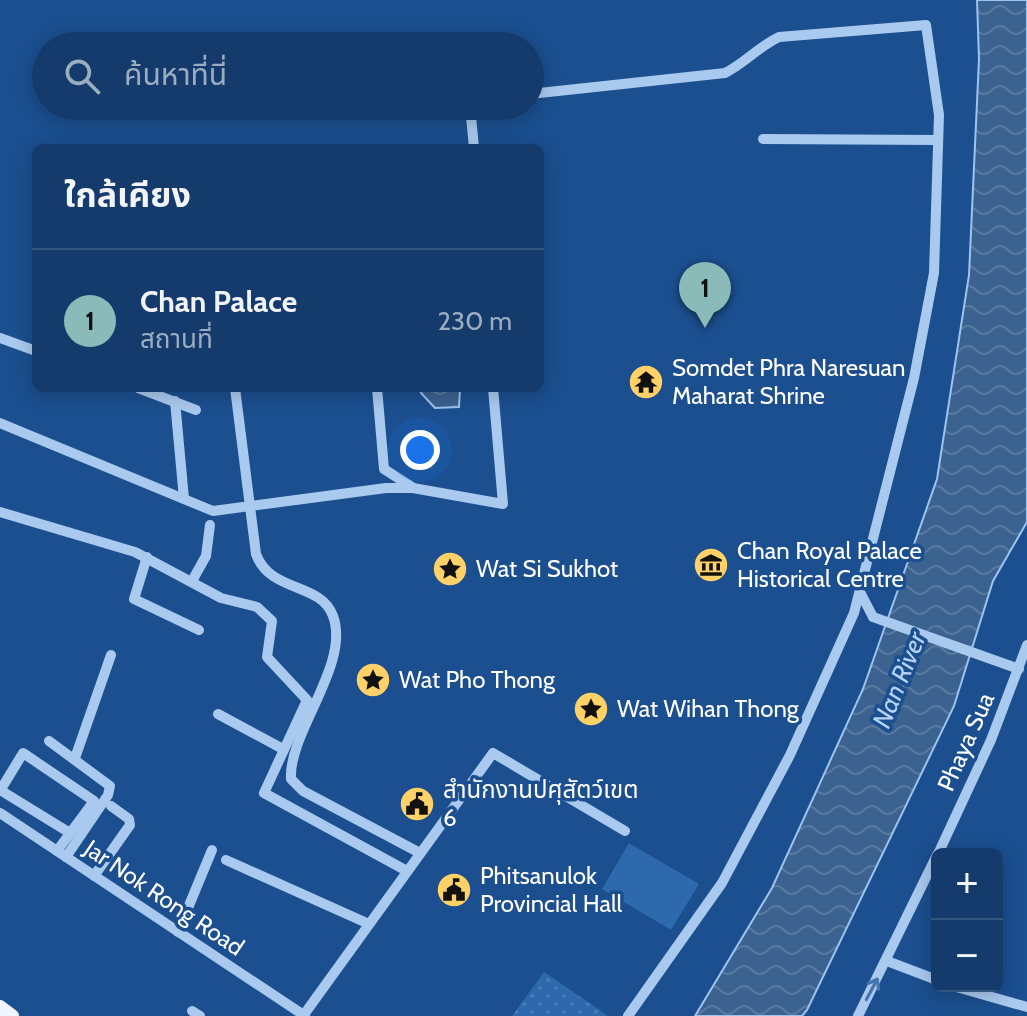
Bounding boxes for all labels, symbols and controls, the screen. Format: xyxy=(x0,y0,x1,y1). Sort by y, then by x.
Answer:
search box xyxy=(32,32,544,120)
icon: search xyxy=(60,54,104,98)
text: ค้นหาที่นี่ xyxy=(124,56,227,93)
text: ใกล้เคียง xyxy=(64,174,191,216)
pin: 1 xyxy=(679,262,731,328)
text: Chan Palace xyxy=(140,283,297,320)
text: 1 xyxy=(85,305,95,337)
text: 230 m xyxy=(438,305,512,337)
text: สถานที่ xyxy=(140,323,213,355)
place label: Somdet Phra Naresuan Maharat Shrine xyxy=(672,353,906,410)
temple icon: Somdet Phra Naresuan Maharat Shrine xyxy=(627,363,665,401)
your location xyxy=(400,430,440,470)
place label: Chan Royal Palace Historical Centre xyxy=(737,536,922,593)
museum icon: Chan Royal Palace Historical Centre xyxy=(692,546,730,584)
place icon: Wat Si Sukhot xyxy=(431,550,469,588)
place label: Wat Si Sukhot xyxy=(476,554,618,583)
water label: Nan River xyxy=(865,626,933,733)
place icon: Wat Pho Thong xyxy=(354,661,392,699)
place label: Wat Pho Thong xyxy=(399,665,556,694)
street label: Phaya Sua xyxy=(931,688,1000,795)
place icon: Wat Wihan Thong xyxy=(572,690,610,728)
place label: Wat Wihan Thong xyxy=(617,694,800,723)
place label: สำนักงานปศุสัตว์เขต 6 xyxy=(443,775,639,832)
public building icon: สำนักงานปศุสัตว์เขต 6 xyxy=(398,785,436,823)
street label: Jar Nok Rong Road xyxy=(78,833,250,962)
map controls xyxy=(931,848,1003,992)
button: + xyxy=(931,848,1003,920)
place label: Phitsanulok Provincial Hall xyxy=(480,861,623,918)
public building icon: Phitsanulok Provincial Hall xyxy=(435,871,473,909)
button: − xyxy=(931,920,1003,992)
one-way arrow xyxy=(865,977,881,1001)

